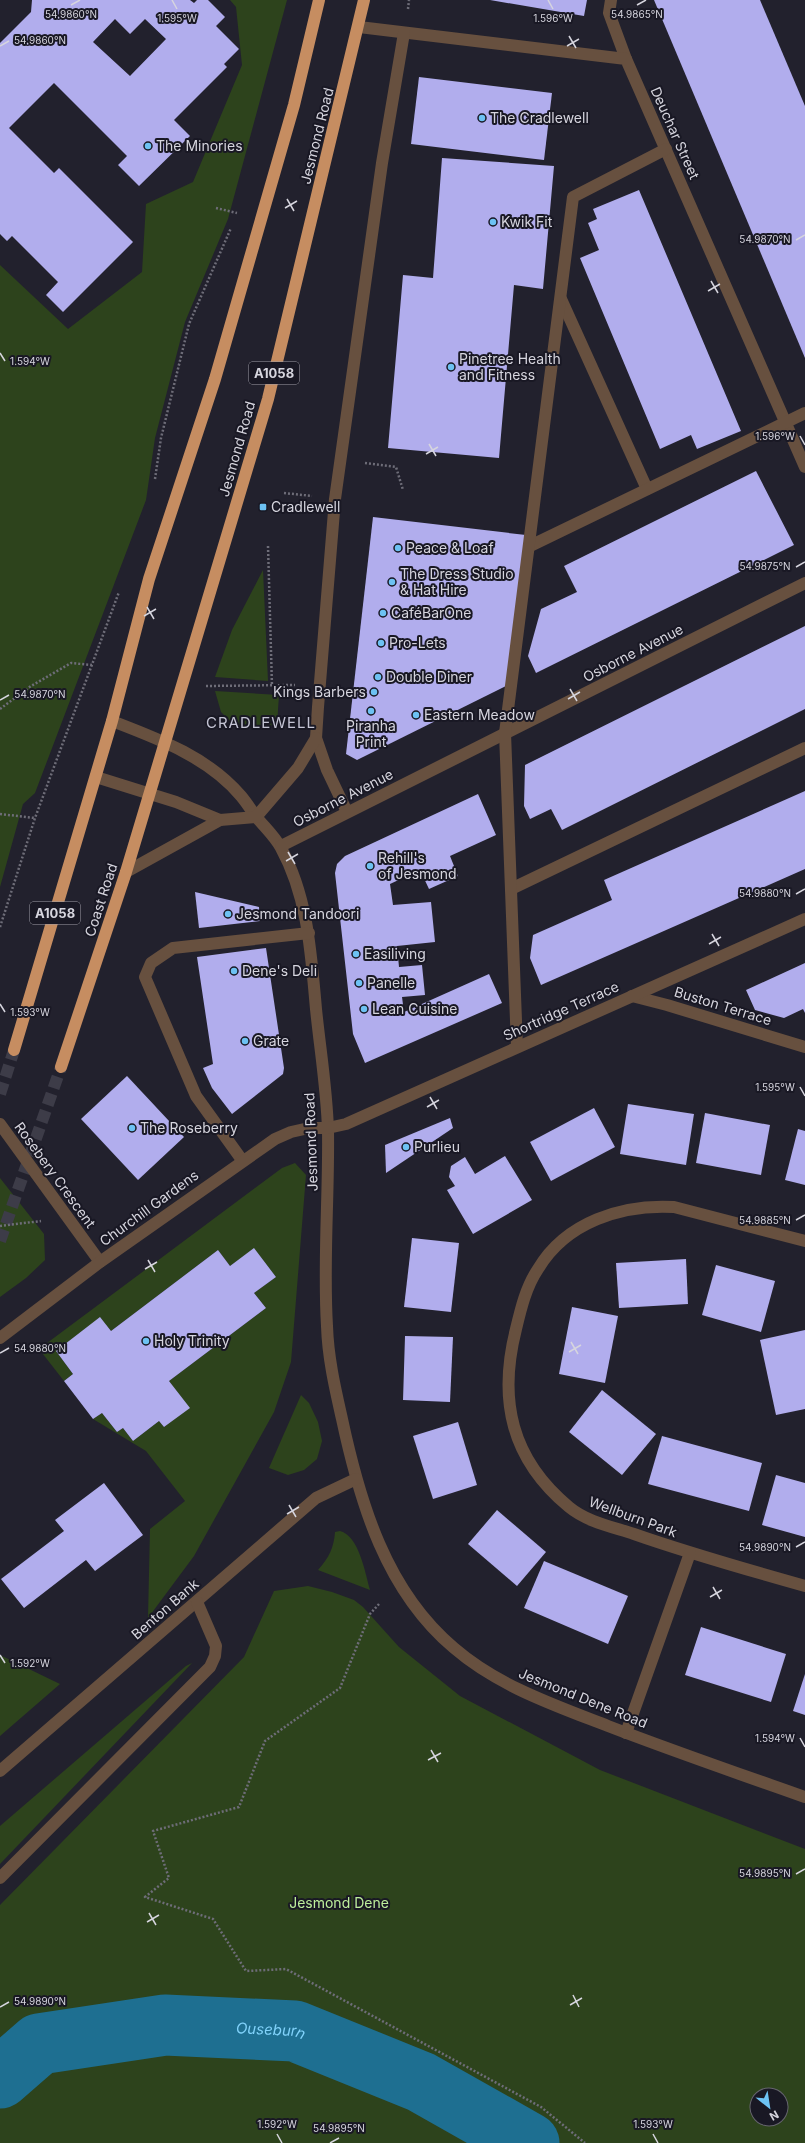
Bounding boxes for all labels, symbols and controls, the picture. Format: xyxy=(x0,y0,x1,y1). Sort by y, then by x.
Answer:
text: 54.9860°N xyxy=(45,8,97,20)
text: 54.9865°N xyxy=(611,8,663,20)
text: 1.595°W xyxy=(157,12,197,24)
text: 1.596°W xyxy=(533,12,573,24)
text: 54.9860°N xyxy=(14,34,66,46)
street label: Deuchar Street xyxy=(647,84,704,182)
street label: Jesmond Road xyxy=(296,86,337,186)
place label: The Cradlewell xyxy=(490,109,589,126)
marker: The Cradlewell xyxy=(477,113,487,123)
place label: The Minories xyxy=(156,137,243,154)
marker: The Minories xyxy=(143,141,153,151)
place label: Kwik Fit xyxy=(501,213,553,230)
marker: Kwik Fit xyxy=(488,217,498,227)
text: 54.9870°N xyxy=(739,233,791,245)
place label: Pinetree Health and Fitness xyxy=(459,350,561,383)
text: 1.594°W xyxy=(10,355,50,367)
road number: A1058 xyxy=(249,362,299,384)
marker: Pinetree Health and Fitness xyxy=(446,362,456,372)
street label: Jesmond Road xyxy=(215,399,258,499)
text: 1.596°W xyxy=(755,430,795,442)
place label: Cradlewell xyxy=(271,498,340,515)
marker: Cradlewell xyxy=(258,502,268,512)
place label: Peace & Loaf xyxy=(406,539,494,556)
marker: Peace & Loaf xyxy=(393,543,403,553)
text: 54.9875°N xyxy=(739,560,791,572)
place label: The Dress Studio & Hat Hire xyxy=(400,565,514,598)
marker: The Dress Studio & Hat Hire xyxy=(387,577,397,587)
place label: CaféBarOne xyxy=(391,604,471,621)
marker: CaféBarOne xyxy=(378,608,388,618)
street label: Osborne Avenue xyxy=(580,620,686,685)
place label: Pro-Lets xyxy=(389,634,446,651)
marker: Pro-Lets xyxy=(376,638,386,648)
place label: Double Diner xyxy=(386,668,472,685)
marker: Double Diner xyxy=(373,672,383,682)
place label: Kings Barbers xyxy=(273,683,366,700)
marker: Kings Barbers xyxy=(369,687,379,697)
text: 54.9870°N xyxy=(14,688,66,700)
marker: Piranha Print xyxy=(366,706,376,716)
place label: Eastern Meadow xyxy=(424,706,535,723)
marker: Eastern Meadow xyxy=(411,710,421,720)
district label: CRADLEWELL xyxy=(206,713,316,732)
place label: Piranha Print xyxy=(346,717,396,750)
street label: Osborne Avenue xyxy=(290,765,396,830)
place label: Rehill's of Jesmond xyxy=(378,849,457,882)
street label: Coast Road xyxy=(81,861,120,939)
marker: Rehill's of Jesmond xyxy=(365,861,375,871)
text: 54.9880°N xyxy=(739,887,791,899)
road number: A1058 xyxy=(30,902,80,924)
place label: Jesmond Tandoori xyxy=(236,905,359,922)
marker: Jesmond Tandoori xyxy=(223,909,233,919)
place label: Easiliving xyxy=(364,945,426,962)
marker: Easiliving xyxy=(351,949,361,959)
place label: Dene's Deli xyxy=(242,962,317,979)
marker: Dene's Deli xyxy=(229,966,239,976)
place label: Panelle xyxy=(367,974,415,991)
street label: Shortridge Terrace xyxy=(500,977,621,1044)
marker: Panelle xyxy=(354,978,364,988)
street label: Buston Terrace xyxy=(672,983,774,1028)
place label: Lean Cuisine xyxy=(372,1000,457,1017)
marker: Lean Cuisine xyxy=(359,1004,369,1014)
text: 1.593°W xyxy=(10,1006,50,1018)
place label: Grate xyxy=(253,1032,289,1049)
marker: Grate xyxy=(240,1036,250,1046)
text: 1.595°W xyxy=(755,1081,795,1093)
street label: Jesmond Road xyxy=(300,1092,321,1192)
street label: Rosebery Crescent xyxy=(11,1118,100,1231)
place label: The Roseberry xyxy=(140,1119,238,1136)
marker: The Roseberry xyxy=(127,1123,137,1133)
place label: Purlieu xyxy=(414,1138,460,1155)
marker: Purlieu xyxy=(401,1142,411,1152)
street label: Churchill Gardens xyxy=(96,1166,201,1249)
text: 54.9885°N xyxy=(739,1214,791,1226)
place label: Holy Trinity xyxy=(154,1332,230,1349)
marker: Holy Trinity xyxy=(141,1336,151,1346)
text: 54.9880°N xyxy=(14,1342,66,1354)
street label: Wellburn Park xyxy=(587,1493,680,1540)
text: 54.9890°N xyxy=(739,1541,791,1553)
street label: Benton Bank xyxy=(128,1575,202,1642)
text: 1.592°W xyxy=(10,1657,50,1669)
street label: Jesmond Dene Road xyxy=(516,1664,650,1731)
text: 1.594°W xyxy=(755,1732,795,1744)
text: 54.9895°N xyxy=(739,1867,791,1879)
park label: Jesmond Dene xyxy=(289,1894,389,1911)
text: 54.9890°N xyxy=(14,1995,66,2007)
water label: Ouseburn xyxy=(235,2018,309,2043)
north arrow xyxy=(749,2087,789,2127)
text: N xyxy=(767,2108,781,2124)
text: 1.592°W xyxy=(257,2118,297,2130)
text: 1.593°W xyxy=(633,2118,673,2130)
text: 54.9895°N xyxy=(313,2122,365,2134)

